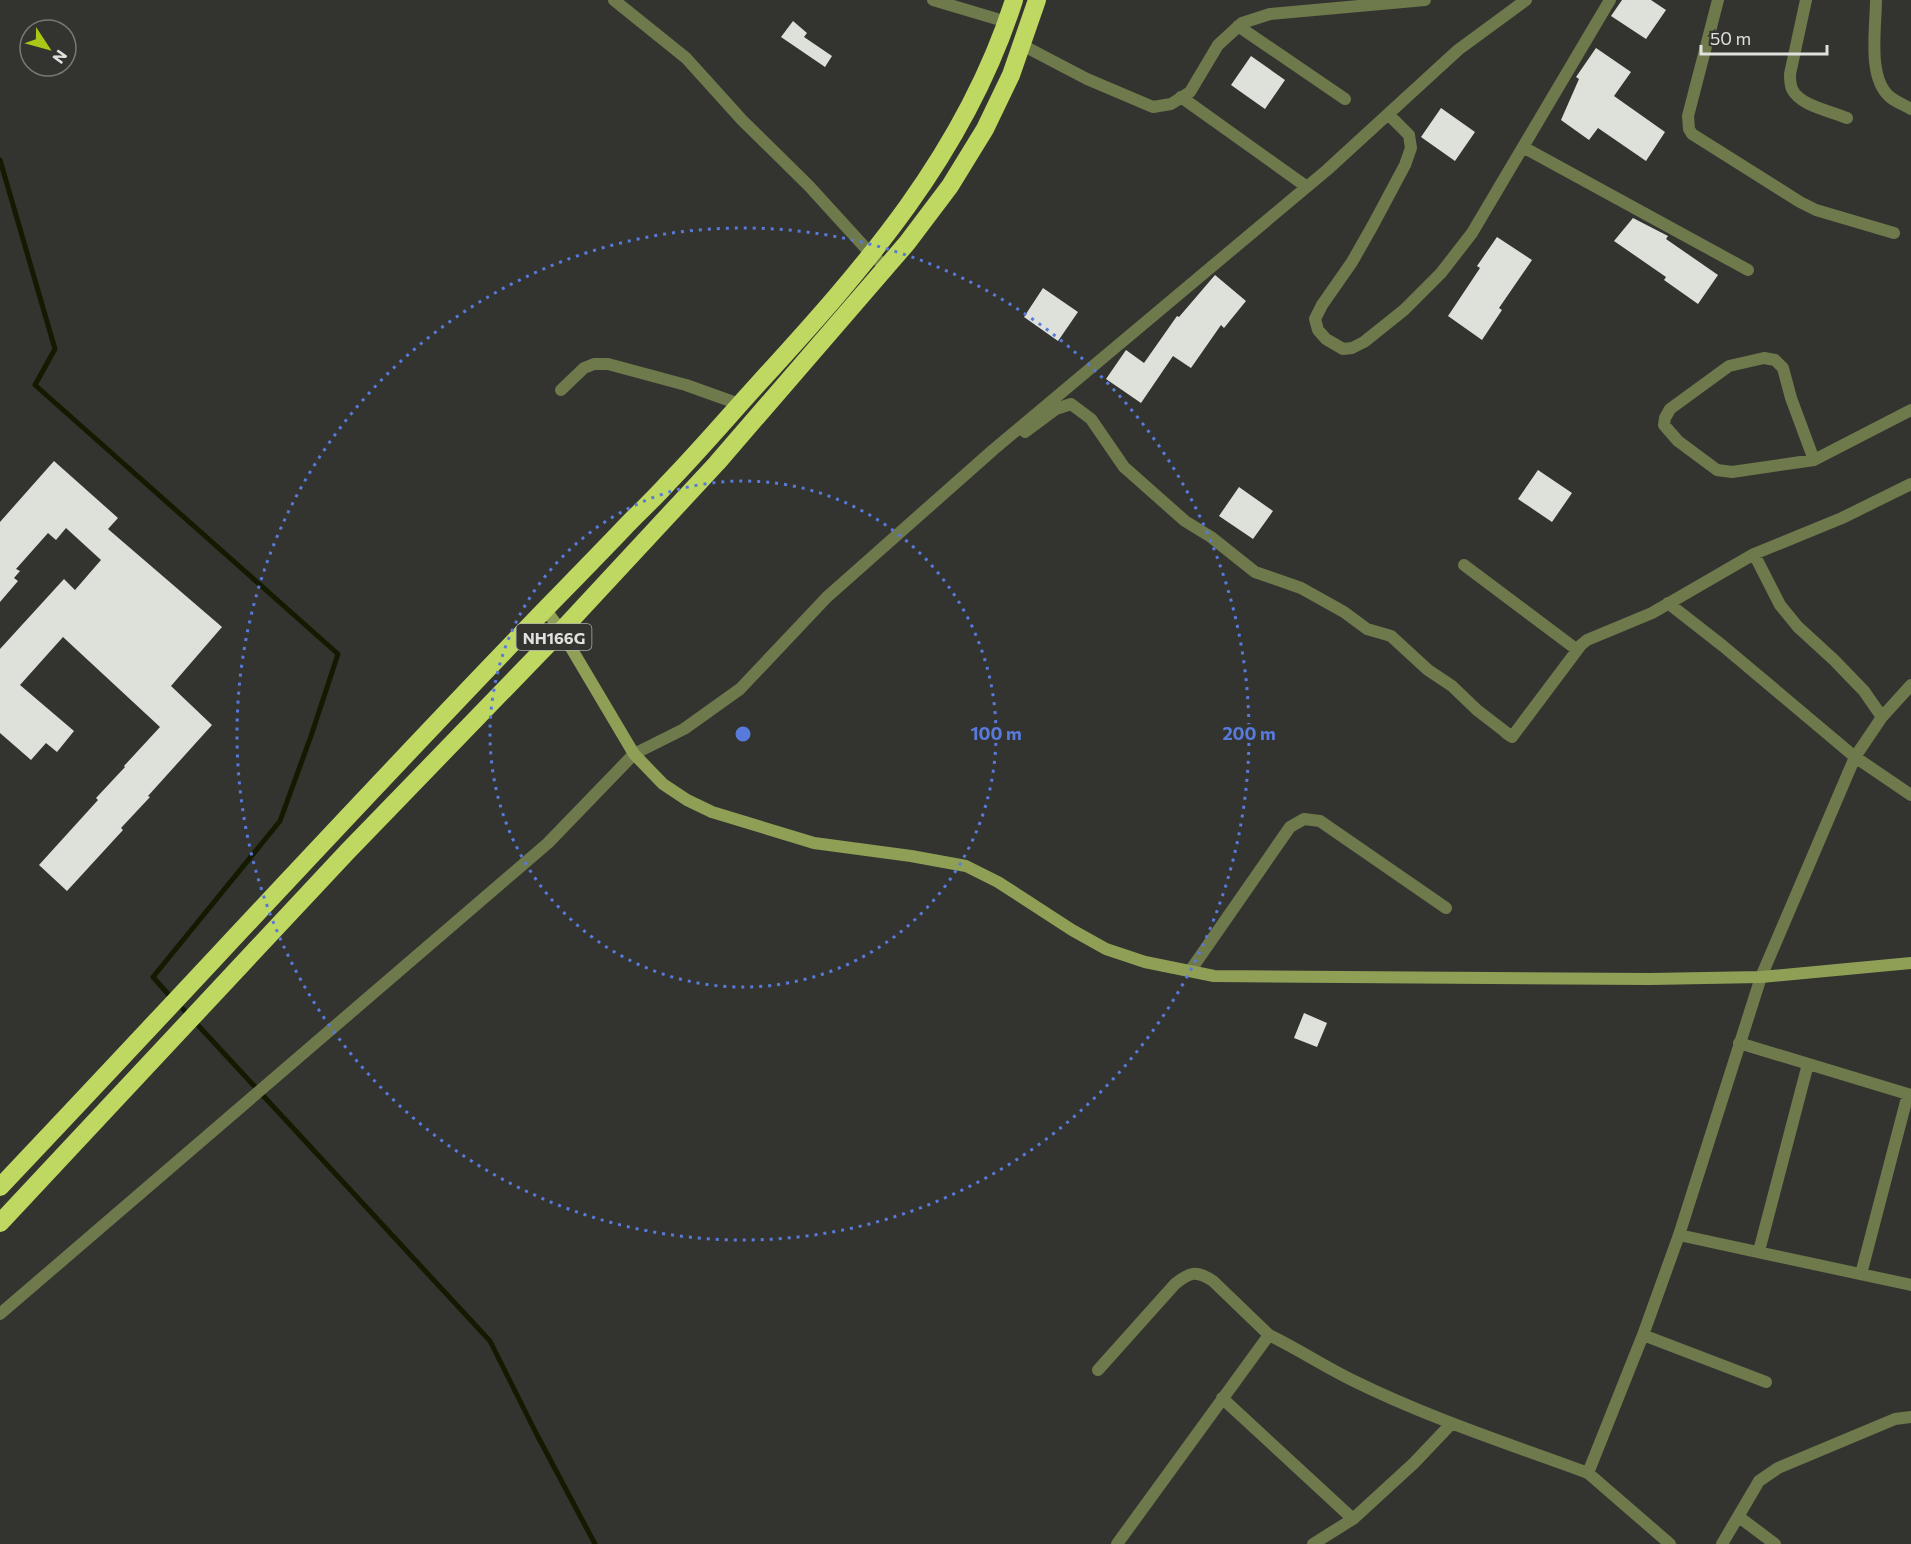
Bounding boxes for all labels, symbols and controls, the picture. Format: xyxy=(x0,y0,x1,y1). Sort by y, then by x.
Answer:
north arrow xyxy=(18,18,78,78)
scale bar xyxy=(1701,18,1827,56)
text: 50 m xyxy=(1710,27,1751,49)
text: N xyxy=(49,47,72,68)
road number: NH166G xyxy=(516,624,592,650)
text: 100 m xyxy=(970,722,1022,744)
text: 200 m xyxy=(1222,722,1276,744)
centre of rings xyxy=(733,724,753,744)

